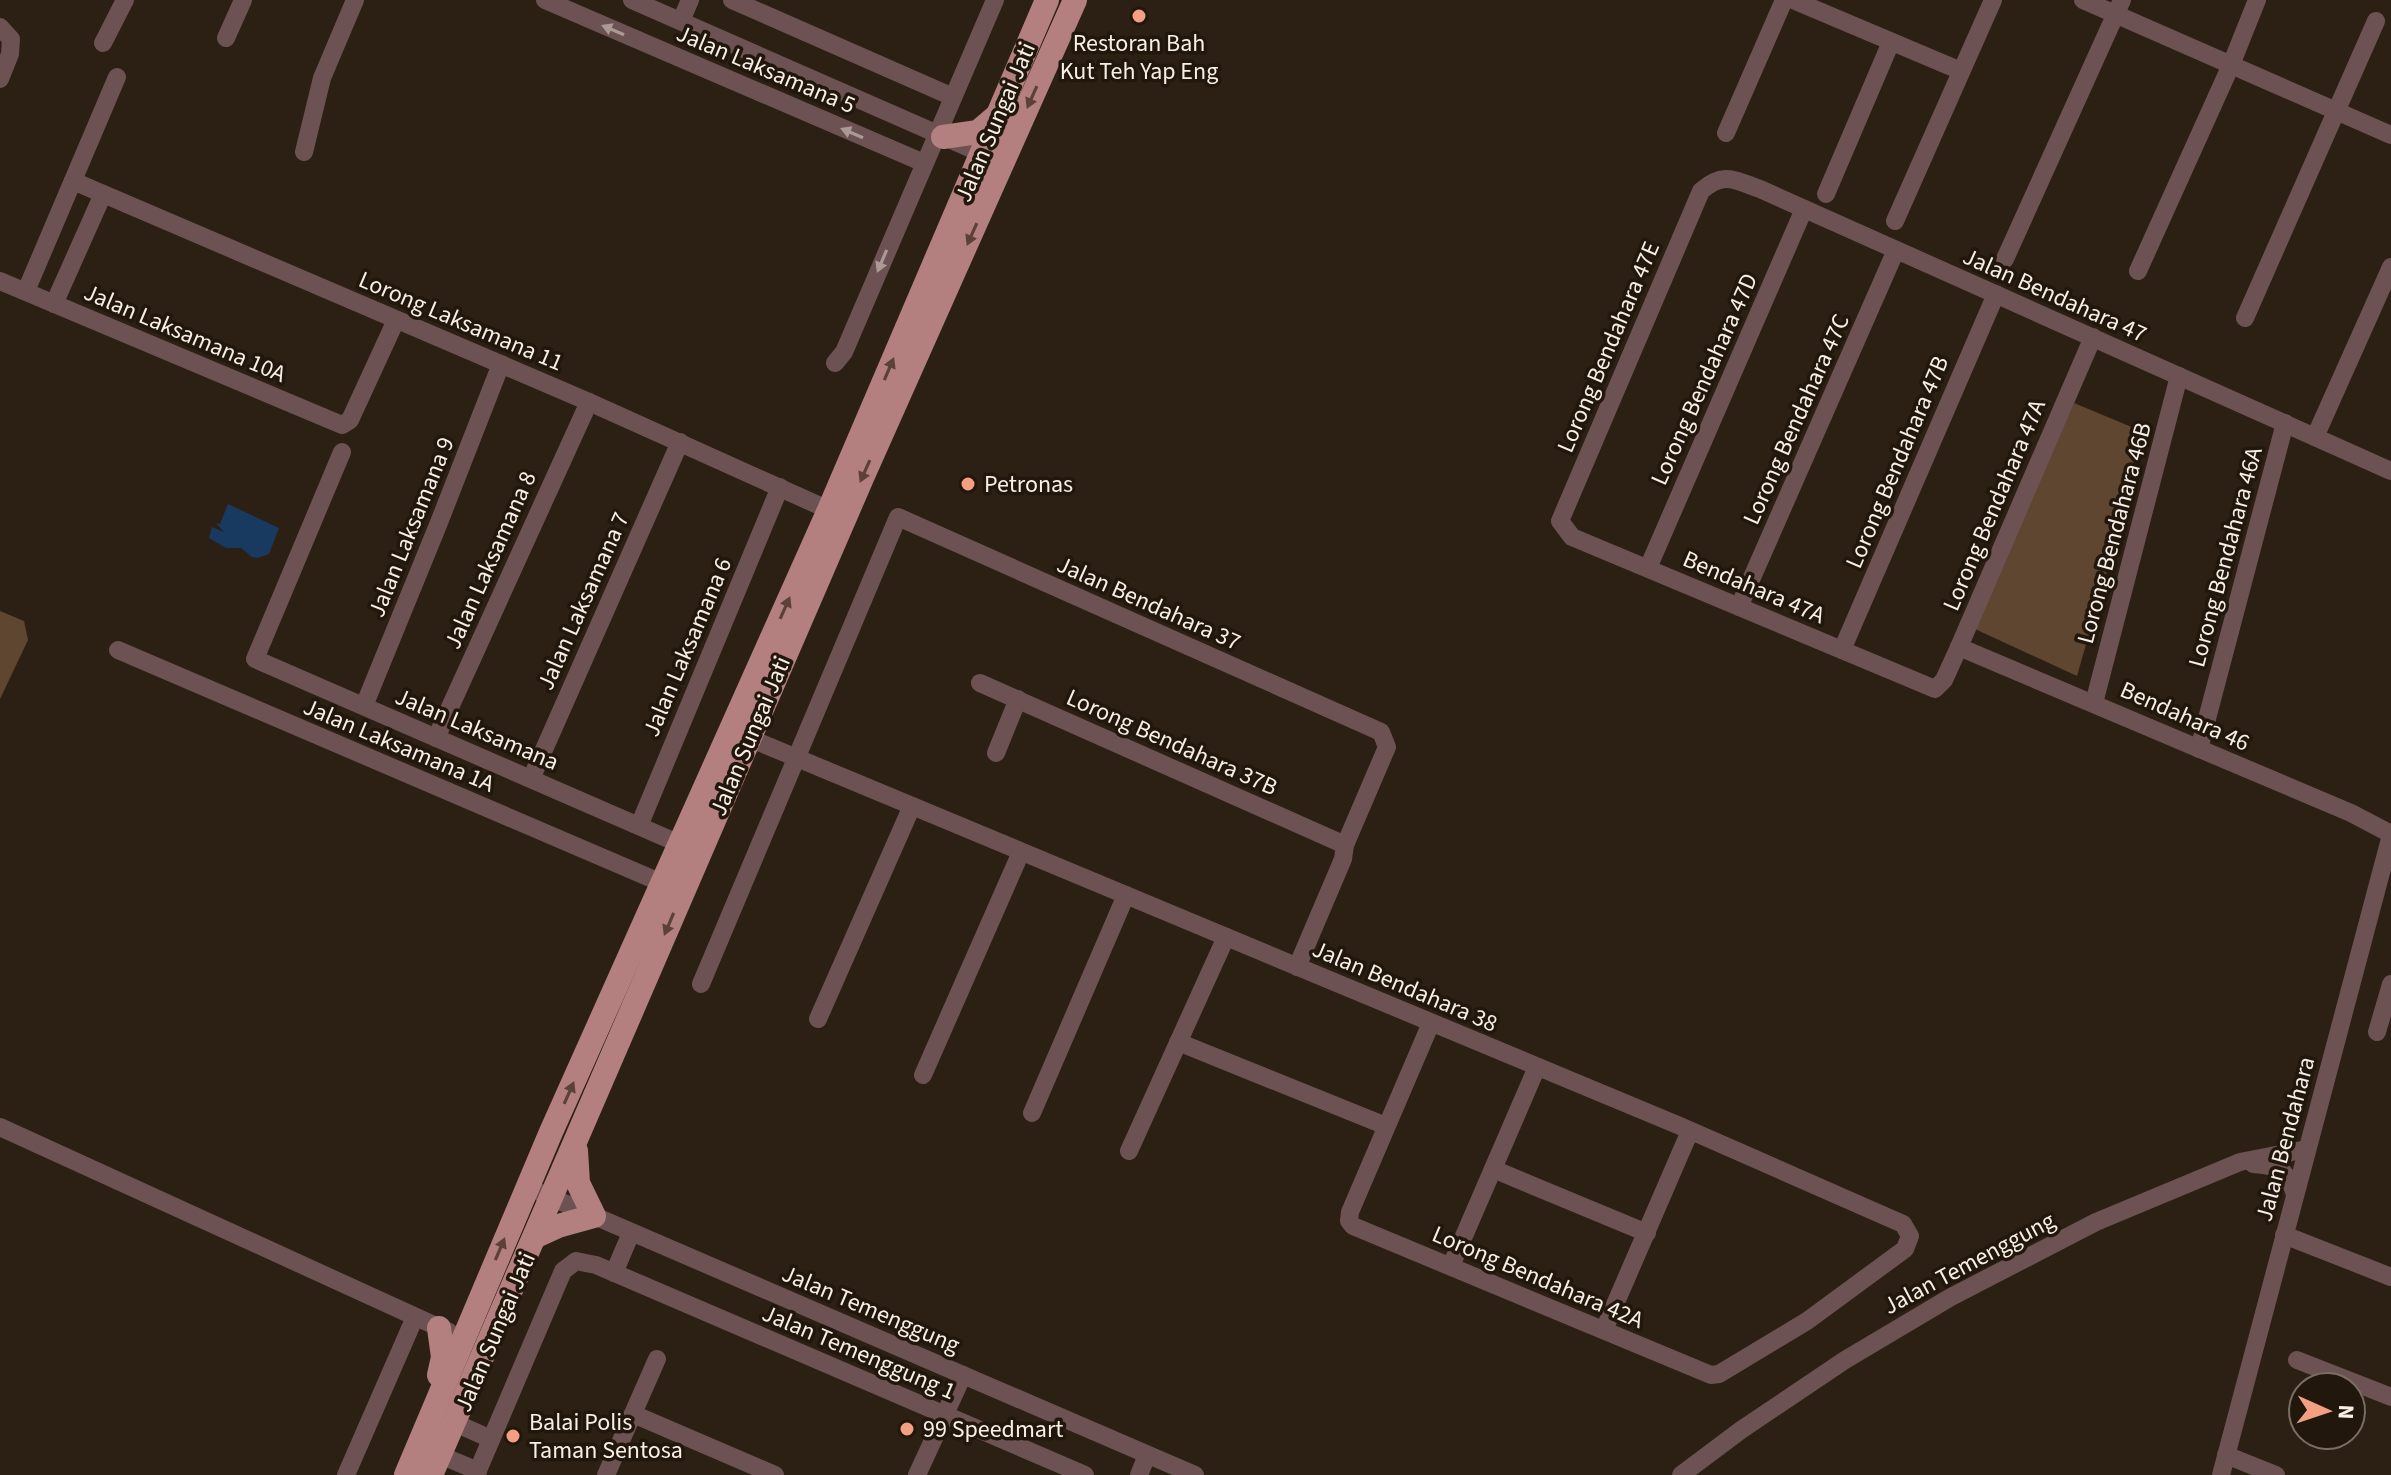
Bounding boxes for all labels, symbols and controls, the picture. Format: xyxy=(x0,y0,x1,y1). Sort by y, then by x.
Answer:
marker: Restoran Bah Kut Teh Yap Eng xyxy=(1130,7,1148,25)
street label: Jalan Laksamana 5 xyxy=(671,16,861,123)
one-way arrow xyxy=(601,23,625,36)
place label: Restoran Bah Kut Teh Yap Eng xyxy=(1060,26,1218,89)
street label: Jalan Sungai Jati xyxy=(946,37,1045,208)
one-way arrow xyxy=(1026,85,1039,109)
one-way arrow xyxy=(840,126,864,139)
one-way arrow xyxy=(965,222,979,245)
street label: Lorong Bendahara 47E xyxy=(1548,236,1669,458)
street label: Jalan Bendahara 47 xyxy=(1957,239,2152,352)
one-way arrow xyxy=(876,249,889,273)
street label: Lorong Laksamana 11 xyxy=(353,263,569,380)
street label: Lorong Bendahara 47D xyxy=(1642,268,1767,491)
street label: Jalan Laksamana 10A xyxy=(78,275,291,392)
street label: Lorong Bendahara 47C xyxy=(1734,308,1859,530)
street label: Lorong Bendahara 47B xyxy=(1837,350,1958,574)
one-way arrow xyxy=(882,357,896,381)
street label: Lorong Bendahara 47A xyxy=(1934,394,2055,616)
street label: Lorong Bendahara 46B xyxy=(2068,419,2161,648)
street label: Jalan Laksamana 9 xyxy=(359,432,464,623)
street label: Lorong Bendahara 46A xyxy=(2179,443,2272,671)
one-way arrow xyxy=(859,459,872,483)
street label: Jalan Laksamana 8 xyxy=(436,466,545,655)
place label: Petronas xyxy=(984,467,1073,502)
marker: Petronas xyxy=(959,475,977,493)
street label: Jalan Laksamana 7 xyxy=(529,507,638,696)
street label: Bendahara 47A xyxy=(1677,542,1830,633)
street label: Jalan Bendahara 37 xyxy=(1051,547,1246,660)
street label: Jalan Laksamana 6 xyxy=(634,552,741,742)
one-way arrow xyxy=(778,596,792,620)
street label: Jalan Sungai Jati xyxy=(701,651,800,822)
street label: Bendahara 46 xyxy=(2115,672,2255,761)
street label: Jalan Laksamana xyxy=(390,679,564,780)
street label: Lorong Bendahara 37B xyxy=(1061,680,1283,805)
street label: Jalan Laksamana 1A xyxy=(298,689,500,802)
one-way arrow xyxy=(662,912,675,936)
street label: Jalan Bendahara 38 xyxy=(1307,932,1503,1041)
street label: Jalan Bendahara xyxy=(2247,1053,2324,1225)
one-way arrow xyxy=(562,1081,575,1105)
street label: Jalan Temenggung xyxy=(1877,1203,2061,1324)
street label: Lorong Bendahara 42A xyxy=(1427,1217,1649,1338)
one-way arrow xyxy=(494,1237,507,1261)
street label: Jalan Sungai Jati xyxy=(446,1247,545,1418)
street label: Jalan Temenggung xyxy=(776,1256,965,1363)
street label: Jalan Temenggung 1 xyxy=(757,1296,961,1409)
north arrow xyxy=(2287,1371,2367,1451)
text: N xyxy=(2330,1404,2362,1420)
place label: Balai Polis Taman Sentosa xyxy=(529,1405,683,1468)
place label: 99 Speedmart xyxy=(923,1412,1063,1447)
marker: 99 Speedmart xyxy=(898,1420,916,1438)
marker: Balai Polis Taman Sentosa xyxy=(504,1427,522,1445)

